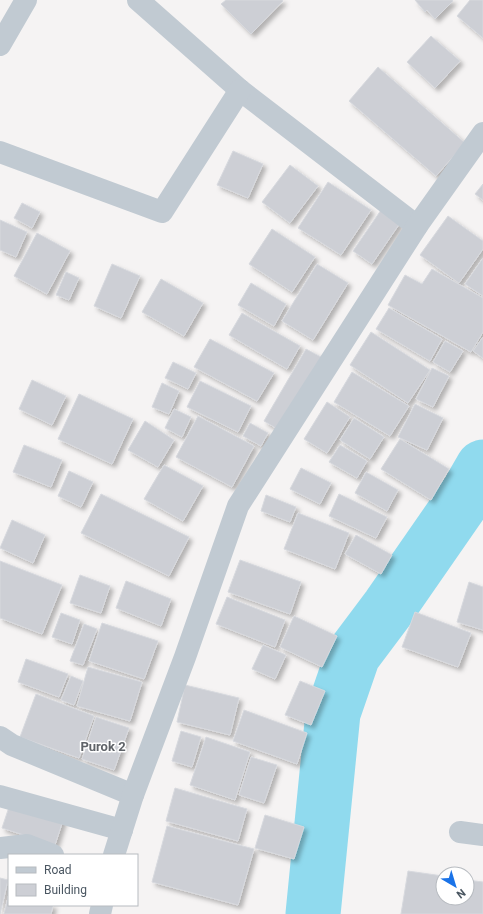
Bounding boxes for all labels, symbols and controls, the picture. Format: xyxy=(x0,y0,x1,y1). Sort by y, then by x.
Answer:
district label: Purok 2 xyxy=(80,739,126,754)
legend xyxy=(8,854,138,906)
text: Road xyxy=(44,863,72,877)
north arrow xyxy=(435,866,475,906)
text: Building xyxy=(44,883,87,897)
text: N xyxy=(454,886,468,901)

